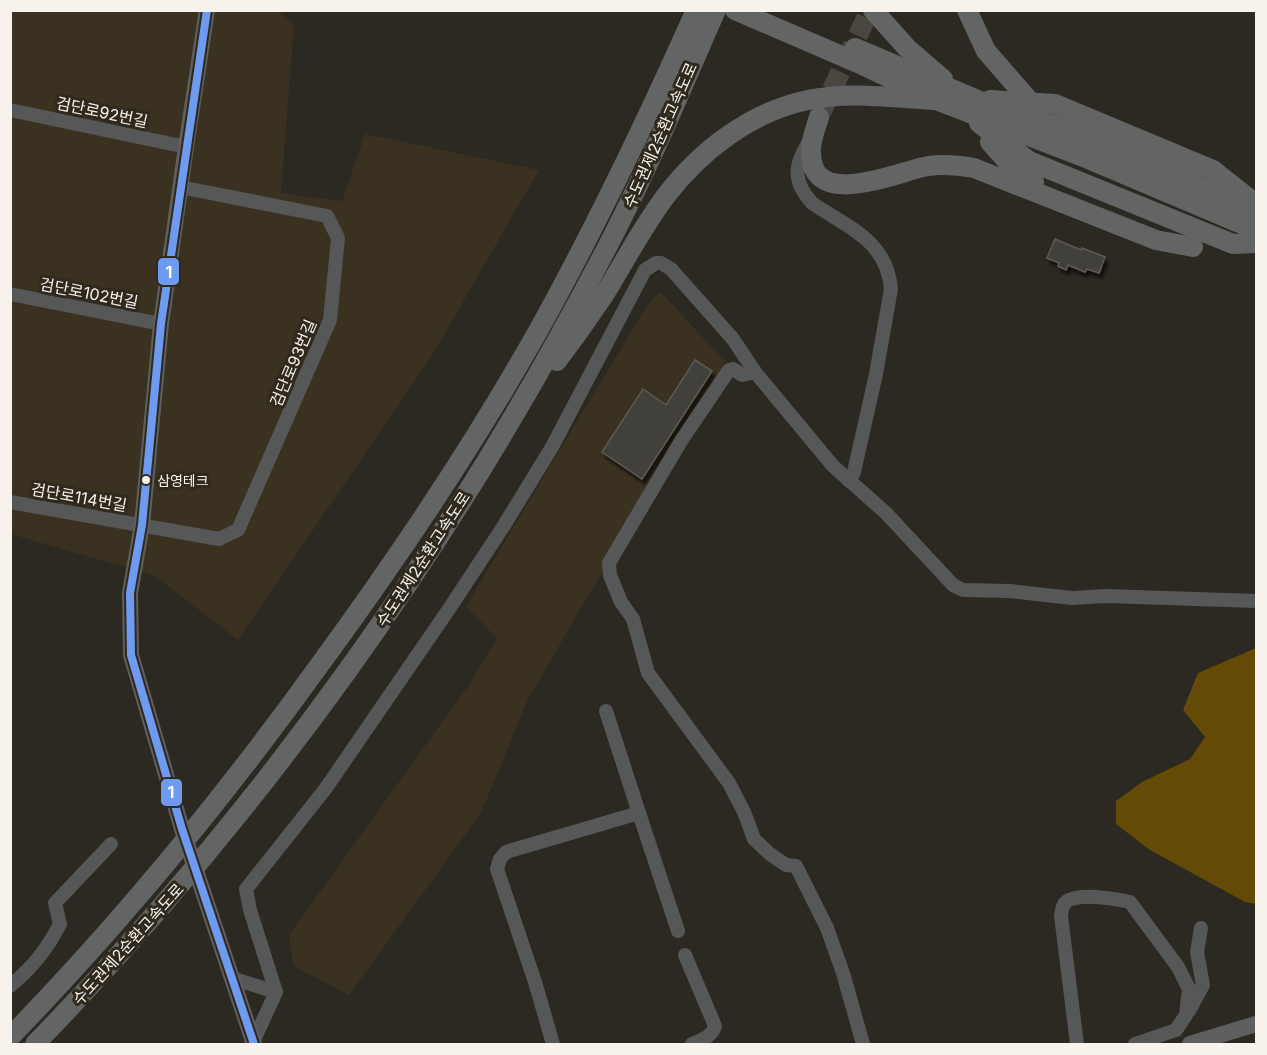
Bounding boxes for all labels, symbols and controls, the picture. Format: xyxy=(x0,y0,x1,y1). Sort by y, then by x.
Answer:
street label: 수도권제2순환고속도로 xyxy=(619,59,701,211)
street label: 검단로92번길 xyxy=(54,93,150,131)
line badge: 1 xyxy=(157,257,180,286)
text: 1 xyxy=(166,262,172,282)
street label: 검단로102번길 xyxy=(38,274,140,312)
street label: 검단로93번길 xyxy=(266,316,320,410)
place label: 삼영테크 xyxy=(157,472,209,489)
marker: 삼영테크 xyxy=(140,474,152,486)
street label: 검단로114번길 xyxy=(30,479,128,515)
street label: 수도권제2순환고속도로 xyxy=(372,488,474,630)
line badge: 1 xyxy=(160,778,183,807)
text: 1 xyxy=(168,782,174,802)
street label: 수도권제2순환고속도로 xyxy=(68,879,188,1009)

